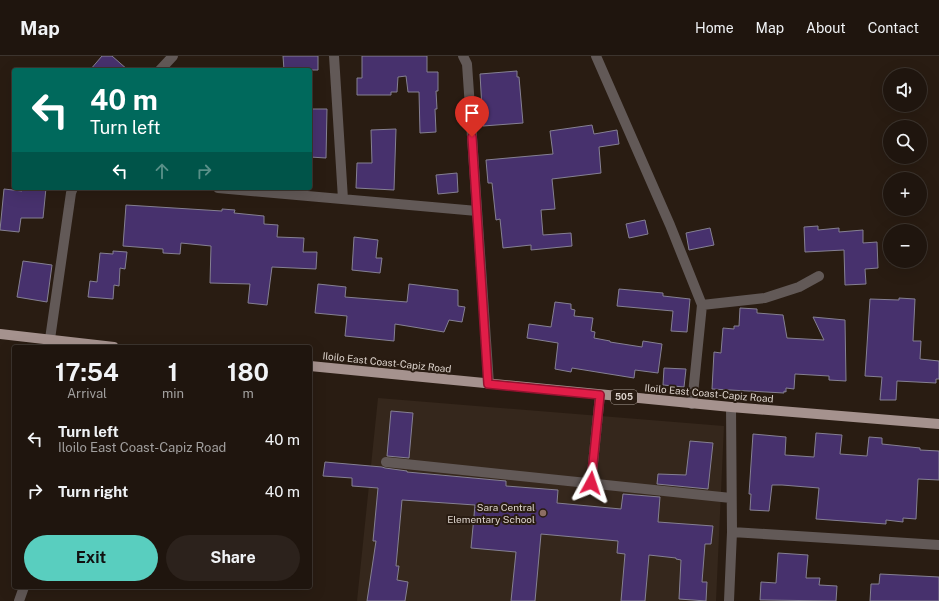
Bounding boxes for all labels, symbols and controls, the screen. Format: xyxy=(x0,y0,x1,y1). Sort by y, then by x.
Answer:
text: Map xyxy=(20,17,60,39)
text: Home xyxy=(695,20,734,36)
text: Map xyxy=(756,20,784,36)
text: About xyxy=(806,20,846,36)
text: Contact xyxy=(868,20,919,36)
map controls xyxy=(883,68,927,268)
button: sound xyxy=(883,68,927,112)
text: 40 m xyxy=(90,83,158,116)
icon: left xyxy=(24,84,76,136)
pin xyxy=(455,96,489,137)
icon: arrive xyxy=(461,102,483,124)
text: Turn left xyxy=(90,117,160,138)
button: search xyxy=(883,120,927,164)
icon: left xyxy=(109,160,131,182)
icon: ahead xyxy=(151,160,173,182)
icon: right xyxy=(193,160,215,182)
button: + xyxy=(883,172,927,216)
button: − xyxy=(883,224,927,268)
street label: Iloilo East Coast-Capiz Road xyxy=(322,349,452,375)
text: 17:54 xyxy=(55,358,119,386)
text: 1 xyxy=(168,358,178,386)
text: 180 xyxy=(227,358,269,386)
street label: Iloilo East Coast-Capiz Road xyxy=(644,381,774,405)
text: Arrival xyxy=(67,386,107,401)
text: min xyxy=(162,386,184,401)
text: m xyxy=(242,386,254,401)
road number: 505 xyxy=(611,390,637,404)
text: Turn left xyxy=(58,423,119,440)
icon: left xyxy=(24,428,46,450)
text: 40 m xyxy=(265,431,300,448)
text: Iloilo East Coast-Capiz Road xyxy=(58,440,226,455)
position arrow xyxy=(570,462,612,504)
icon: right xyxy=(24,480,46,502)
text: Turn right xyxy=(58,483,128,500)
text: 40 m xyxy=(265,483,300,500)
place label: Sara Central Elementary School xyxy=(447,501,535,525)
marker: Sara Central Elementary School xyxy=(538,508,548,518)
button: Exit xyxy=(24,535,158,581)
button: Share xyxy=(166,535,300,581)

